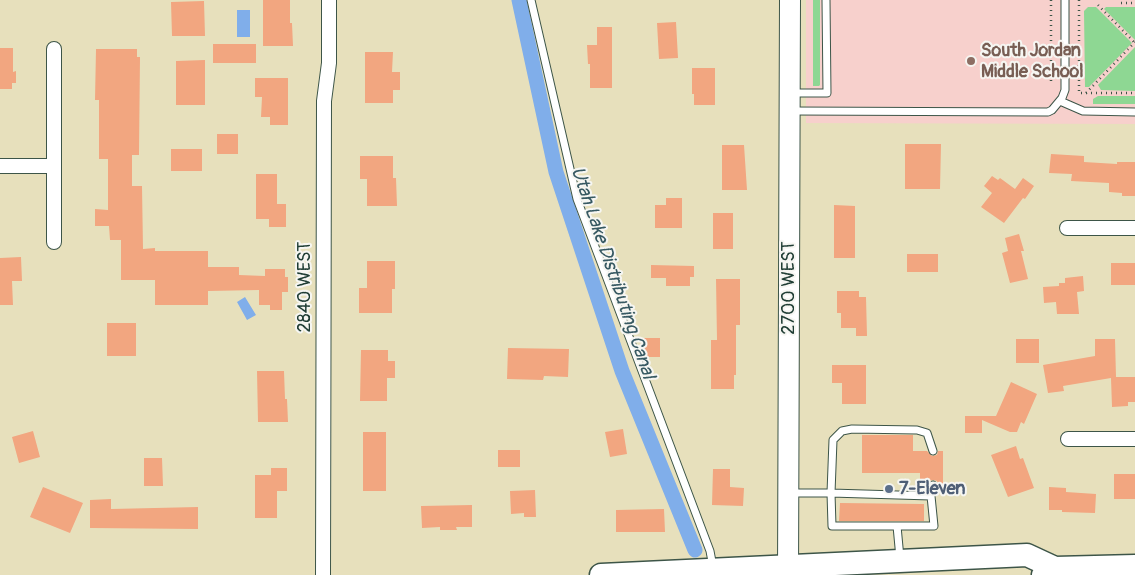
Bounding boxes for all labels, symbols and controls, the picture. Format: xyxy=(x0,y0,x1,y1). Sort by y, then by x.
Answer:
place label: South Jordan Middle School xyxy=(981,40,1084,82)
marker: South Jordan Middle School xyxy=(965,55,977,67)
water label: Utah Lake Distributing Canal xyxy=(565,164,659,382)
street label: 2700 WEST xyxy=(778,241,800,335)
street label: 2840 WEST xyxy=(294,242,316,332)
place label: 7-Eleven xyxy=(899,478,966,500)
marker: 7-Eleven xyxy=(883,483,895,495)

